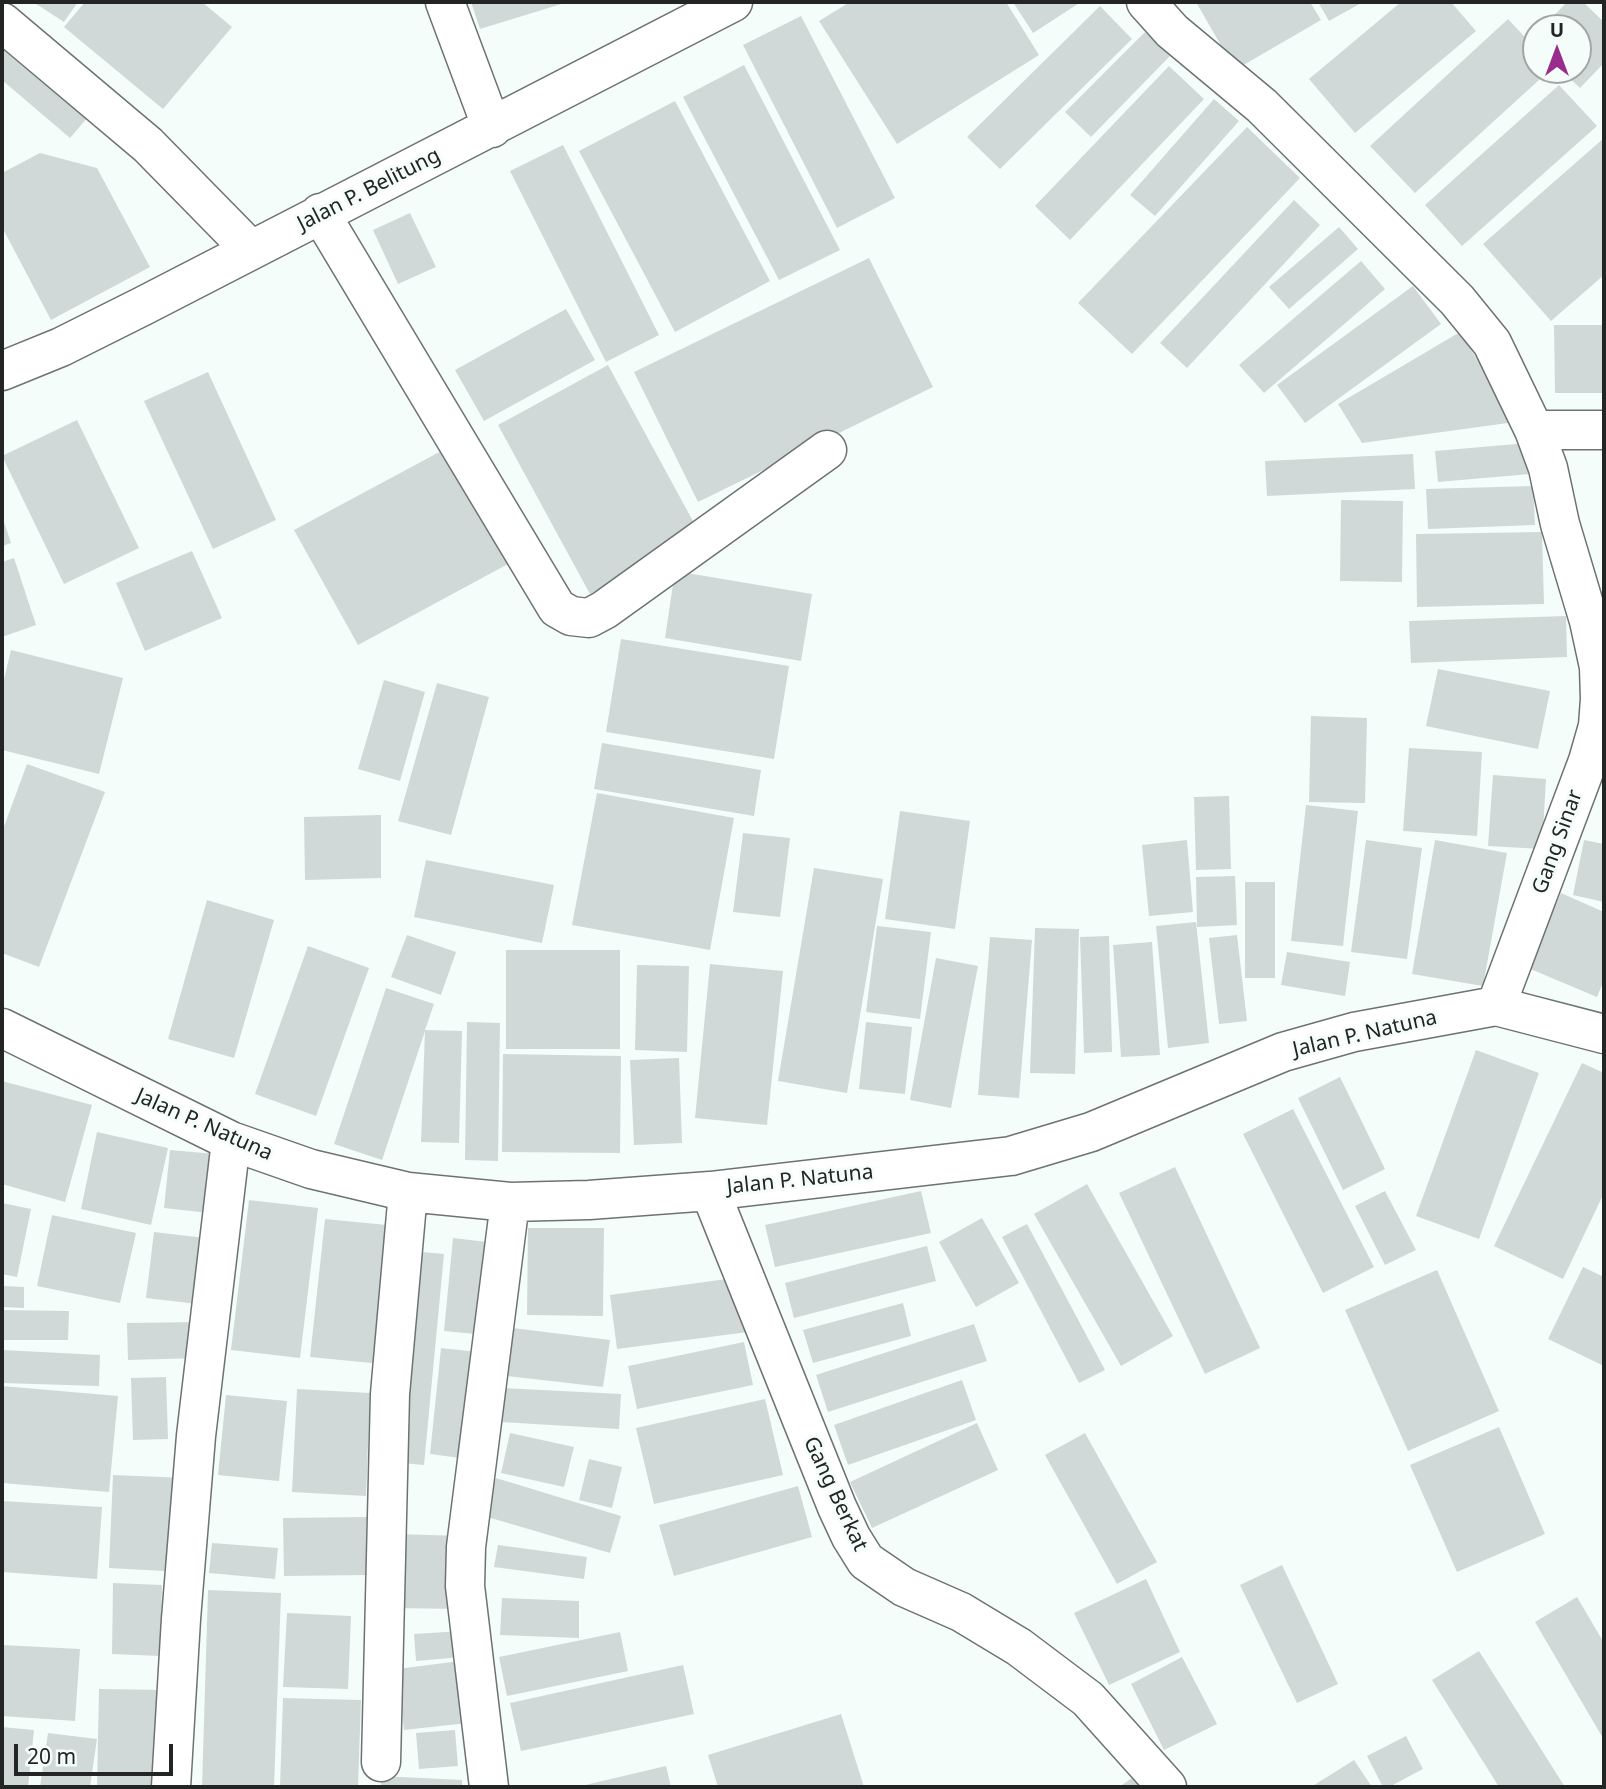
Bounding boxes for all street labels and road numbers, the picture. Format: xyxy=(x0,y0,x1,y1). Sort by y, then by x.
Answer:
street label: Jalan P. Belitung xyxy=(293,143,445,237)
street label: Gang Sinar xyxy=(1528,787,1588,897)
street label: Jalan P. Natuna xyxy=(1290,1005,1440,1063)
street label: Jalan P. Natuna xyxy=(132,1084,276,1166)
street label: Jalan P. Natuna xyxy=(725,1160,875,1200)
street label: Gang Berkat xyxy=(798,1433,872,1555)

